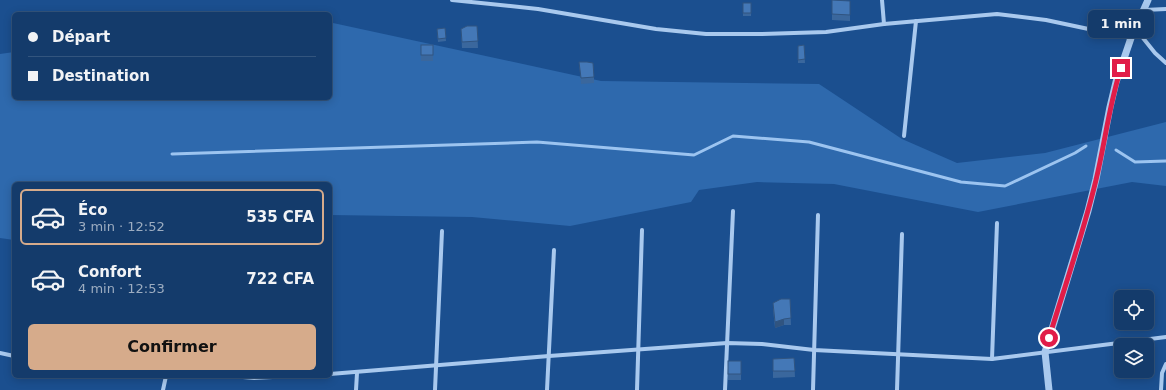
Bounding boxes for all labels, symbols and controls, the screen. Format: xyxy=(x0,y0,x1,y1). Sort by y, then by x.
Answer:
callout: 1 min xyxy=(1088,10,1154,38)
text: 1 min xyxy=(1101,16,1141,31)
text: Départ xyxy=(52,28,110,46)
route end xyxy=(1112,59,1130,77)
text: Destination xyxy=(52,67,150,85)
icon: car xyxy=(30,199,66,235)
text: Éco xyxy=(78,201,107,219)
text: 535 CFA xyxy=(246,208,314,226)
text: 3 min · 12:52 xyxy=(78,219,165,234)
icon: car xyxy=(30,261,66,297)
text: Confort xyxy=(78,263,141,281)
text: 722 CFA xyxy=(246,270,314,288)
text: 4 min · 12:53 xyxy=(78,281,165,296)
map controls xyxy=(1114,290,1154,378)
button: locate xyxy=(1114,290,1154,330)
button: Confirmer xyxy=(28,324,316,370)
route start xyxy=(1040,329,1058,347)
button: layers xyxy=(1114,338,1154,378)

